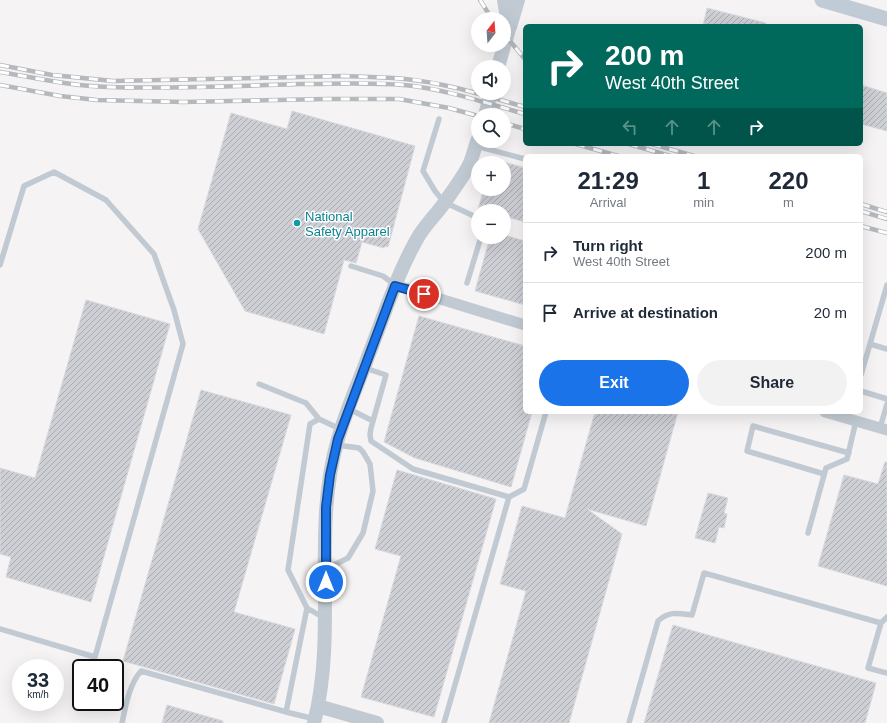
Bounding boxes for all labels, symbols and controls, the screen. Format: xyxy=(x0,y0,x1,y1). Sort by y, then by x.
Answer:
north arrow xyxy=(471,12,511,52)
map controls xyxy=(471,12,511,244)
icon: right xyxy=(539,40,591,92)
text: 200 m xyxy=(605,40,684,71)
button: sound xyxy=(471,60,511,100)
text: West 40th Street xyxy=(605,73,739,93)
button: search xyxy=(471,108,511,148)
icon: left xyxy=(619,116,641,138)
icon: ahead xyxy=(661,116,683,138)
icon: ahead xyxy=(703,116,725,138)
icon: right xyxy=(745,116,767,138)
button: + xyxy=(471,156,511,196)
text: 21:29 xyxy=(577,167,639,194)
text: 1 xyxy=(697,167,710,194)
text: 220 xyxy=(769,167,809,194)
text: Arrival xyxy=(590,195,627,210)
text: min xyxy=(693,195,714,210)
text: m xyxy=(783,195,794,210)
button: − xyxy=(471,204,511,244)
place label: National Safety Apparel xyxy=(305,209,390,239)
marker: National Safety Apparel xyxy=(292,218,302,228)
text: Turn right xyxy=(573,237,643,254)
icon: right xyxy=(539,242,561,264)
text: 200 m xyxy=(805,244,847,261)
text: West 40th Street xyxy=(573,254,670,269)
pin xyxy=(407,277,441,311)
icon: arrive xyxy=(413,283,435,305)
icon: arrive xyxy=(539,302,561,324)
text: Arrive at destination xyxy=(573,304,718,321)
text: 20 m xyxy=(814,304,847,321)
button: Exit xyxy=(539,360,689,406)
button: Share xyxy=(697,360,847,406)
position arrow xyxy=(305,561,347,603)
speed limit sign: 40 xyxy=(72,659,124,711)
text: 33 xyxy=(27,669,49,691)
text: km/h xyxy=(27,689,49,700)

